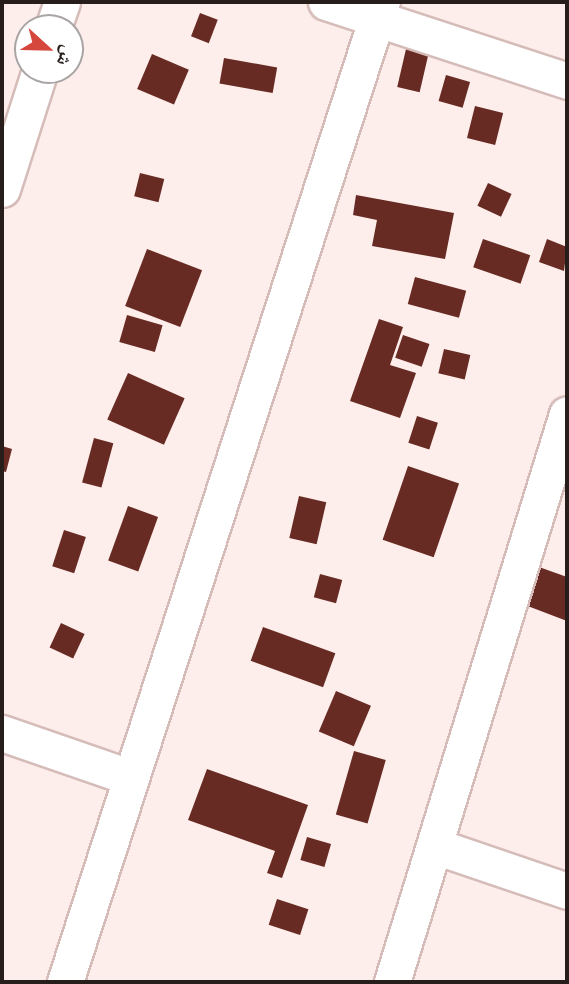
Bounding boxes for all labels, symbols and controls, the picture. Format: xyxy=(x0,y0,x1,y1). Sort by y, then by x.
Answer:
north arrow xyxy=(14,14,84,84)
text: ش xyxy=(51,42,82,70)

